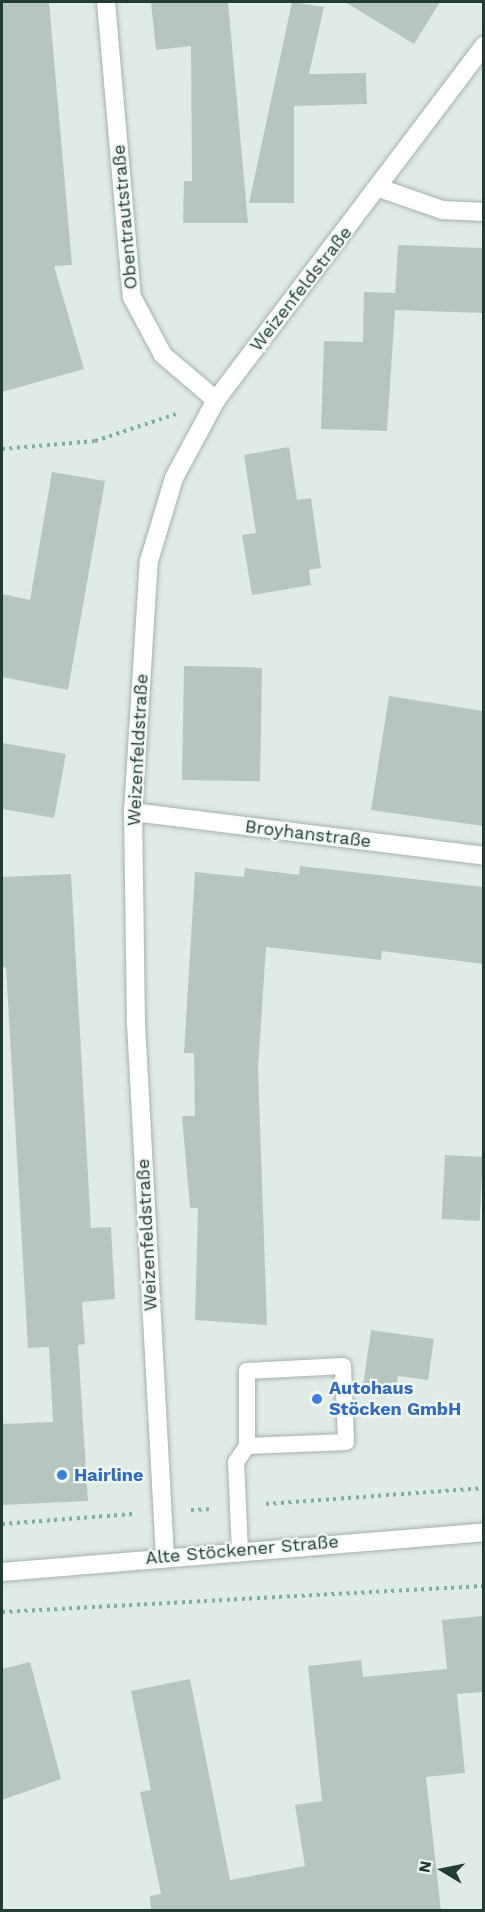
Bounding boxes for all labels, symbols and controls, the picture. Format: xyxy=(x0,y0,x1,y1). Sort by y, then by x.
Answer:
street label: Obentrautstraße xyxy=(108,144,142,290)
street label: Weizenfeldstraße xyxy=(246,222,356,356)
street label: Weizenfeldstraße xyxy=(123,673,153,827)
street label: Broyhanstraße xyxy=(244,816,372,852)
street label: Weizenfeldstraße xyxy=(132,1158,162,1312)
place label: Autohaus Stöcken GmbH xyxy=(329,1378,461,1420)
marker: Autohaus Stöcken GmbH xyxy=(310,1392,324,1406)
place label: Hairline xyxy=(74,1464,143,1486)
marker: Hairline xyxy=(55,1468,69,1482)
street label: Alte Stöckener Straße xyxy=(144,1531,340,1569)
north arrow xyxy=(413,1840,473,1900)
text: N xyxy=(414,1859,435,1874)

